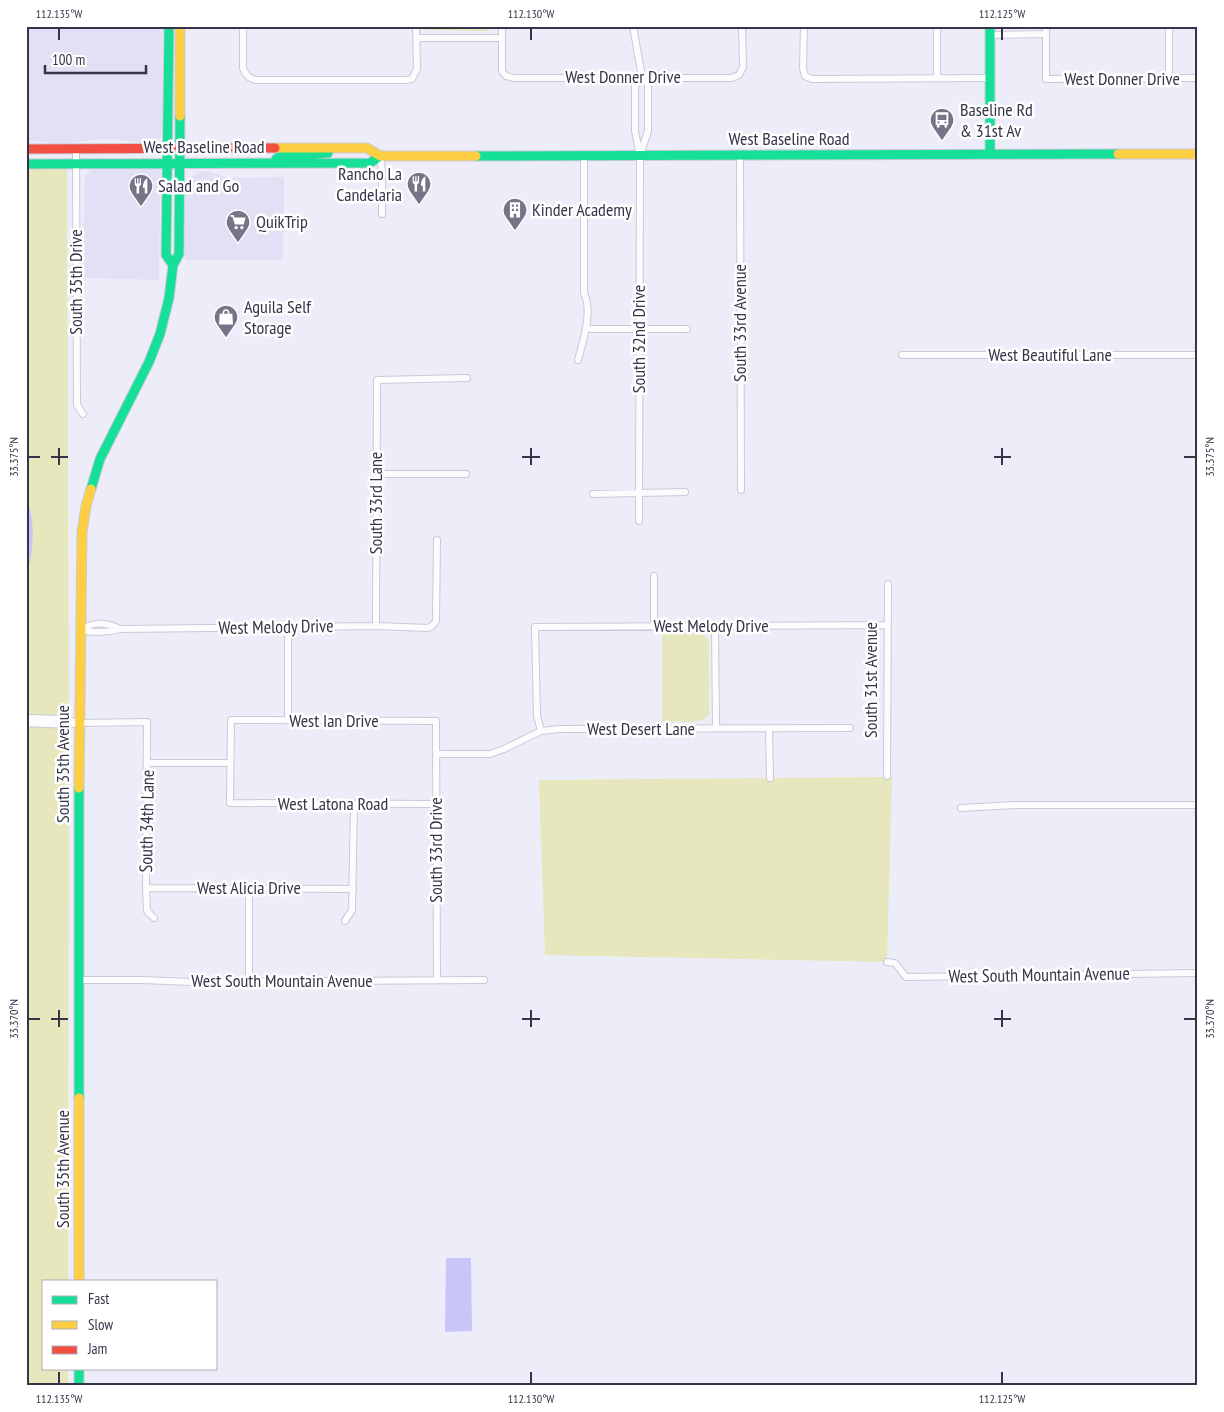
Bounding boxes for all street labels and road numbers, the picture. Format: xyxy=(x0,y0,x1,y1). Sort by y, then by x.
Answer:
street label: West Donner Drive xyxy=(565,65,681,88)
street label: West Donner Drive xyxy=(1064,67,1180,90)
street label: West Baseline Road xyxy=(729,127,849,150)
street label: West Baseline Road xyxy=(144,135,264,158)
street label: South 35th Drive xyxy=(64,229,87,335)
street label: South 33rd Avenue xyxy=(728,264,751,382)
street label: South 32nd Drive xyxy=(627,285,650,393)
street label: West Beautiful Lane xyxy=(988,343,1112,366)
street label: South 33rd Lane xyxy=(364,452,387,554)
street label: West Melody Drive xyxy=(218,614,334,639)
street label: West Melody Drive xyxy=(653,614,769,637)
street label: South 31st Avenue xyxy=(859,622,882,738)
street label: South 35th Avenue xyxy=(51,705,74,823)
street label: West Ian Drive xyxy=(289,709,379,732)
street label: West Desert Lane xyxy=(587,717,695,740)
street label: South 34th Lane xyxy=(134,769,159,872)
street label: West Latona Road xyxy=(278,792,388,815)
street label: South 33rd Drive xyxy=(424,797,447,903)
street label: West Alicia Drive xyxy=(197,876,301,899)
street label: West South Mountain Avenue xyxy=(948,961,1130,988)
street label: West South Mountain Avenue xyxy=(191,969,373,992)
street label: South 35th Avenue xyxy=(51,1110,74,1228)

